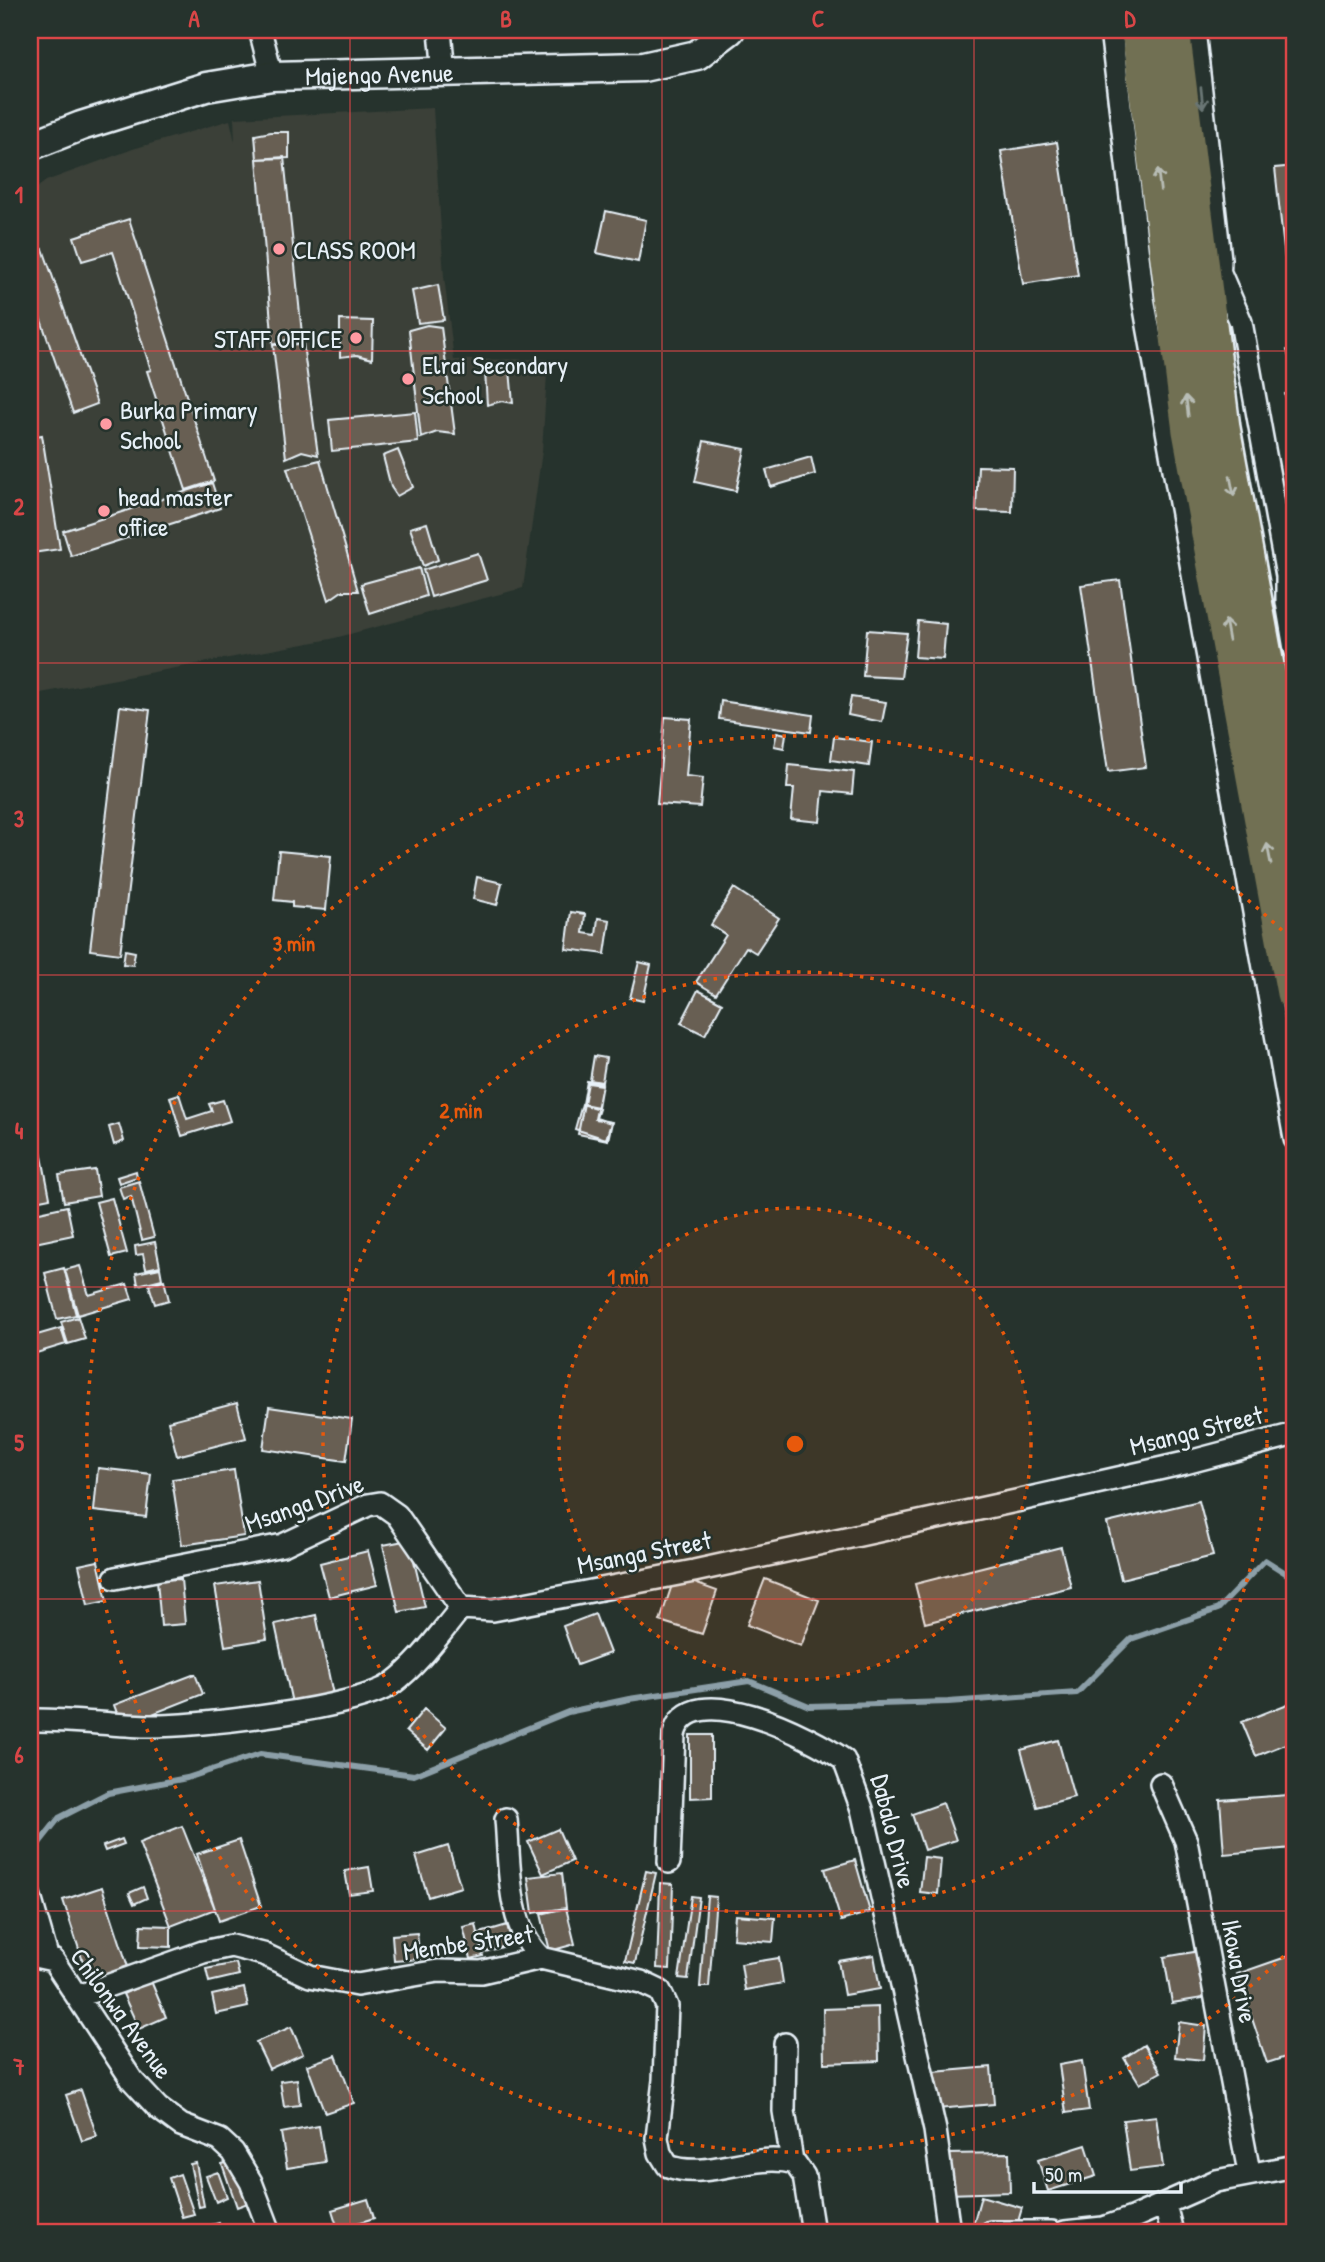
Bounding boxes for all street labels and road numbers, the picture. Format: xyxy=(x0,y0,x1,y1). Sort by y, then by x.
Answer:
street label: Majengo Avenue xyxy=(305,54,454,93)
street label: Msanga Street xyxy=(1126,1396,1267,1463)
street label: Msanga Drive xyxy=(240,1465,368,1541)
street label: Msanga Street xyxy=(574,1522,715,1582)
street label: Dabalo Drive xyxy=(863,1771,925,1891)
street label: Membe Street xyxy=(401,1915,536,1968)
street label: Ikowa Drive xyxy=(1214,1916,1266,2026)
street label: Chilonwa Avenue xyxy=(62,1940,182,2086)

